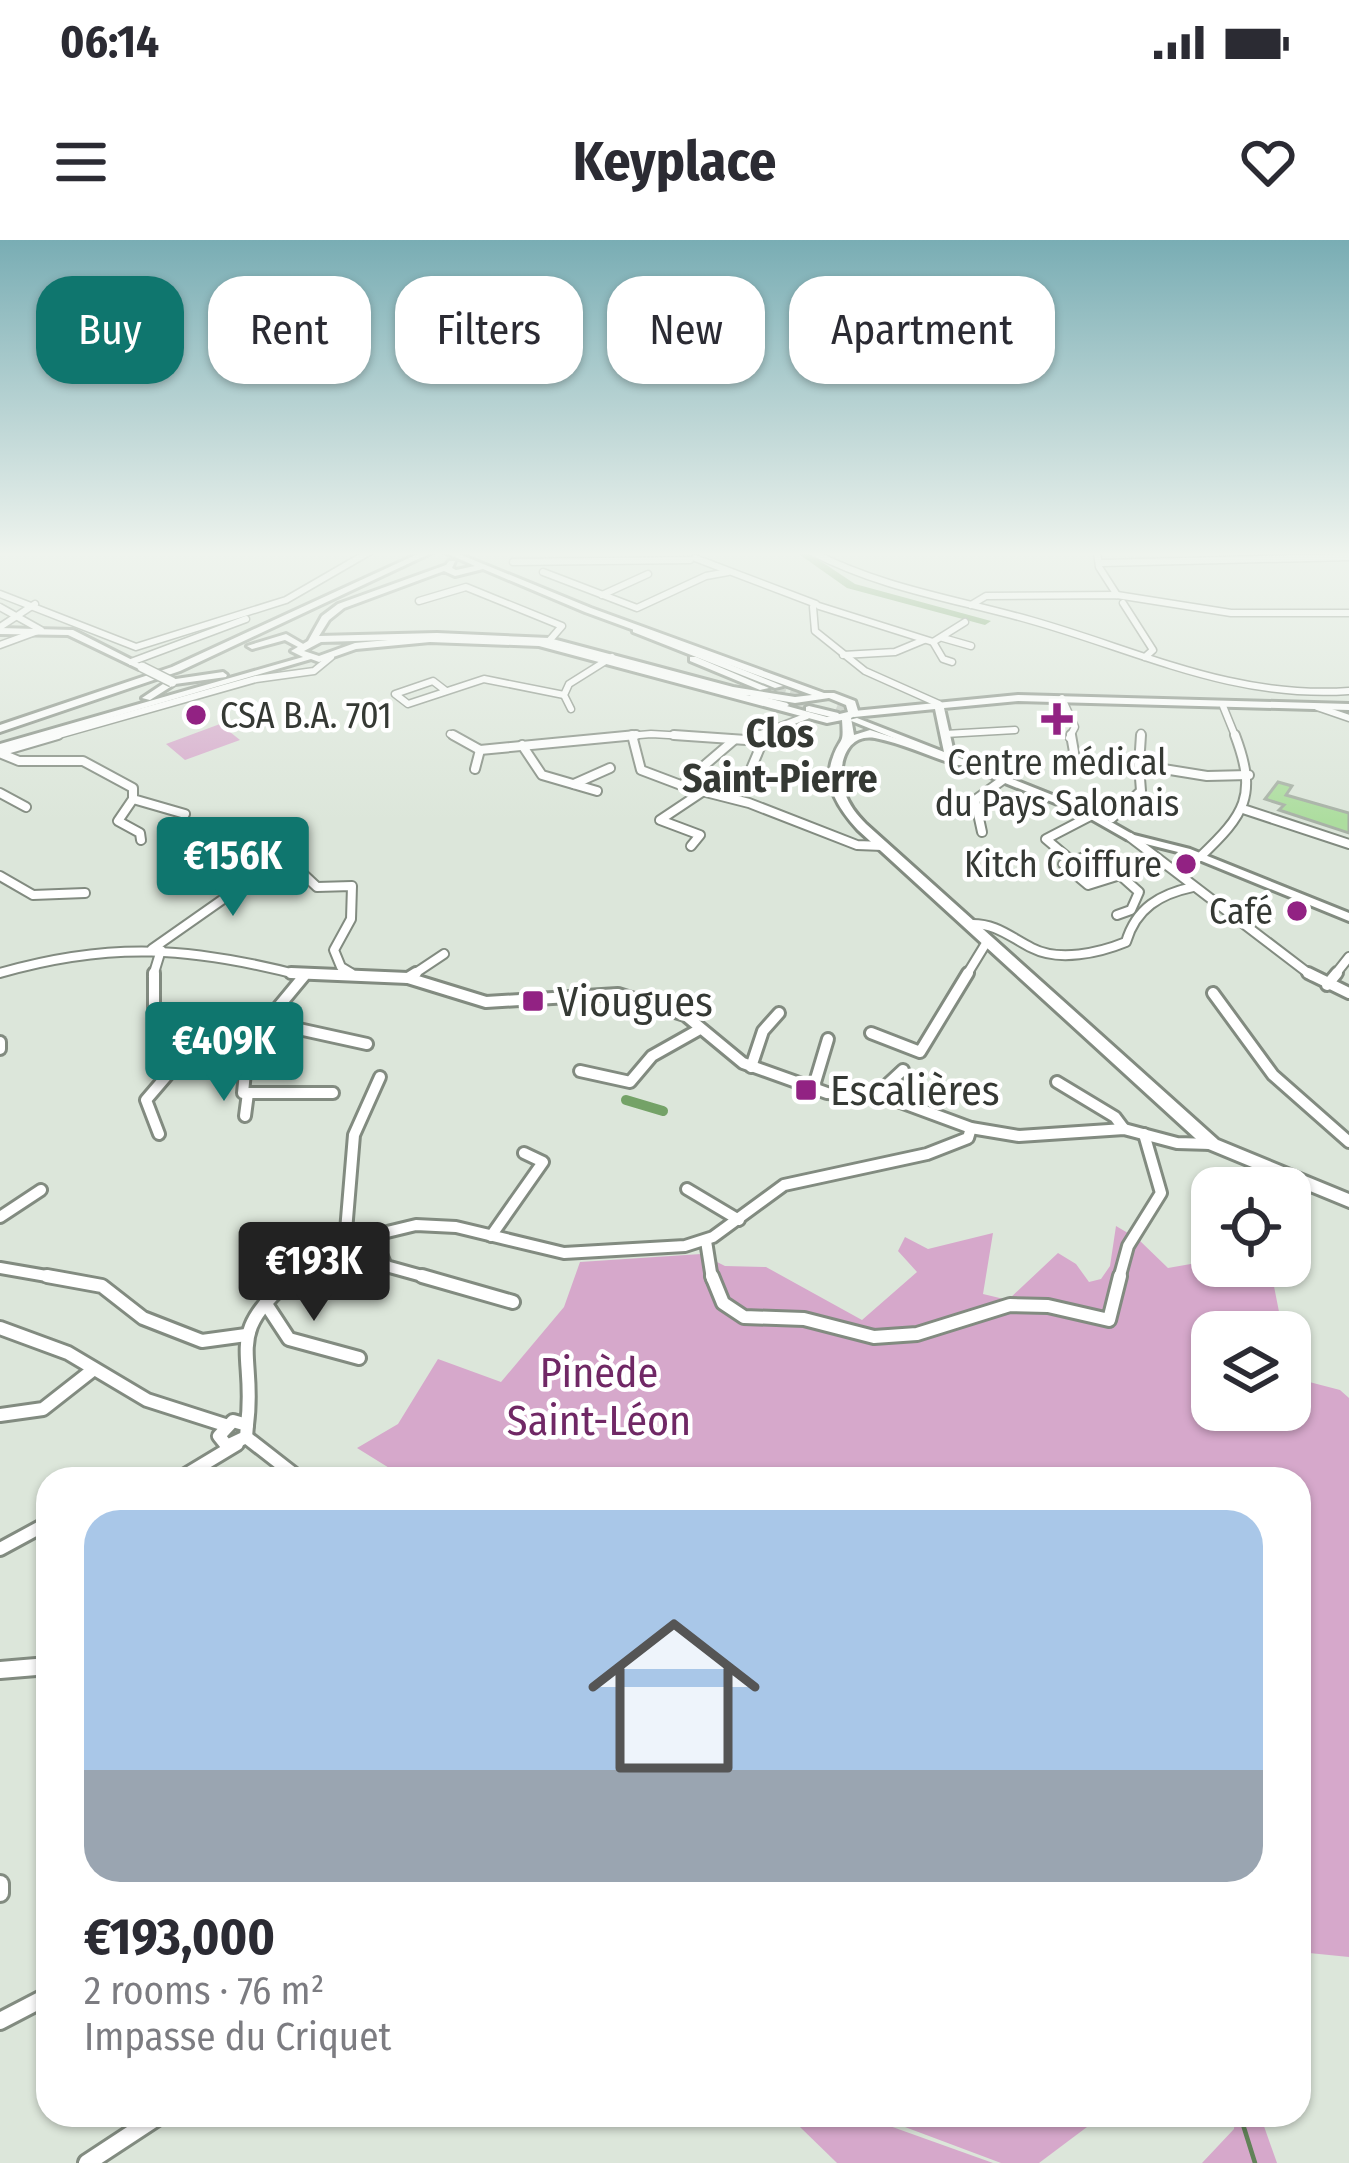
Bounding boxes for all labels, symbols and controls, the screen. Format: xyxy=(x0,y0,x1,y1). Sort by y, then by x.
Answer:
text: 06:14 xyxy=(60,15,159,69)
icon: menu xyxy=(48,129,114,195)
icon: heart xyxy=(1235,129,1301,195)
text: Keyplace xyxy=(573,130,776,194)
chip: Buy xyxy=(36,276,184,384)
chip: Rent xyxy=(208,276,371,384)
chip: Filters xyxy=(395,276,583,384)
chip: New xyxy=(607,276,765,384)
chip: Apartment xyxy=(789,276,1055,384)
place label: CSA B.A. 701 xyxy=(220,694,392,738)
marker: CSA B.A. 701 xyxy=(183,702,209,728)
marker: Centre médical du Pays Salonais xyxy=(1041,703,1073,735)
district label: Clos Saint-Pierre xyxy=(682,711,878,802)
place label: Centre médical du Pays Salonais xyxy=(935,741,1179,826)
pin: €156K xyxy=(149,817,317,919)
text: €156K xyxy=(184,833,282,879)
place label: Kitch Coiffure xyxy=(964,843,1162,887)
marker: Kitch Coiffure xyxy=(1173,851,1199,877)
place label: Café xyxy=(1209,890,1273,934)
marker: Café xyxy=(1284,898,1310,924)
place label: Viougues xyxy=(557,977,713,1027)
marker: Viougues xyxy=(520,988,546,1014)
pin: €409K xyxy=(140,1002,308,1104)
text: €409K xyxy=(172,1018,276,1064)
place label: Escalières xyxy=(830,1066,1000,1116)
marker: Escalières xyxy=(793,1077,819,1103)
map controls xyxy=(1191,1167,1311,1431)
button: locate xyxy=(1191,1167,1311,1287)
pin: €193K xyxy=(230,1222,398,1324)
text: €193K xyxy=(266,1238,362,1284)
button: layers xyxy=(1191,1311,1311,1431)
park label: Pinède Saint-Léon xyxy=(507,1348,691,1446)
icon: home xyxy=(566,1588,782,1804)
text: €193,000 xyxy=(84,1906,275,1968)
text: 2 rooms · 76 m² xyxy=(84,1968,324,2014)
text: Impasse du Criquet xyxy=(84,2014,391,2060)

